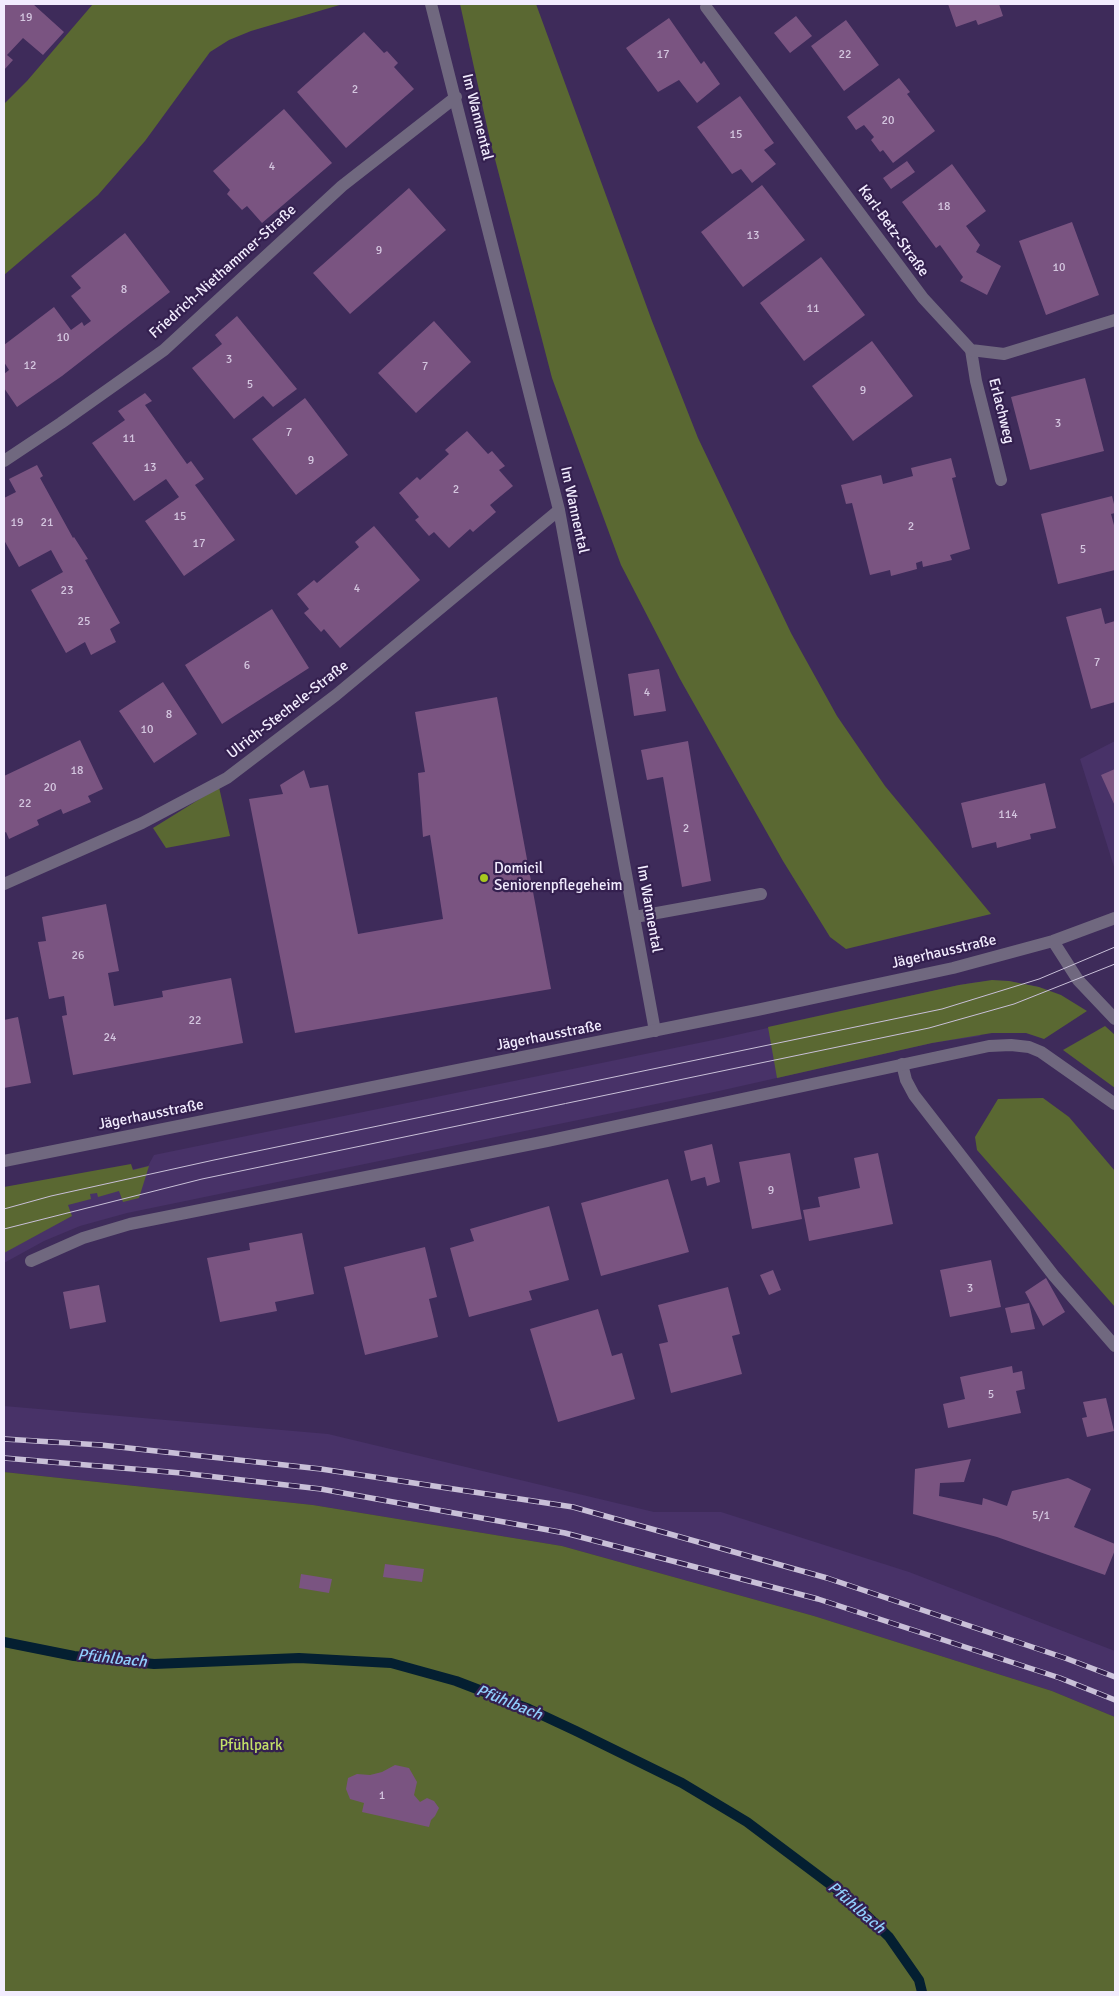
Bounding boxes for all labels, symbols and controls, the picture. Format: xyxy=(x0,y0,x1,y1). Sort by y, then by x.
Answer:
house number: 19 xyxy=(20,11,32,25)
house number: 17 xyxy=(657,48,669,62)
house number: 22 xyxy=(839,48,851,62)
street label: Im Wannental xyxy=(458,72,496,162)
house number: 2 xyxy=(352,83,358,97)
house number: 20 xyxy=(882,114,894,128)
house number: 15 xyxy=(730,128,742,142)
house number: 4 xyxy=(269,160,275,174)
street label: Karl-Betz-Straße xyxy=(854,182,932,280)
house number: 18 xyxy=(938,200,950,214)
street label: Friedrich-Niethammer-Straße xyxy=(146,201,300,343)
house number: 13 xyxy=(747,229,759,243)
house number: 9 xyxy=(376,244,382,258)
house number: 10 xyxy=(1053,261,1065,275)
house number: 8 xyxy=(121,283,127,297)
house number: 11 xyxy=(807,302,819,316)
house number: 10 xyxy=(57,331,69,345)
house number: 3 xyxy=(226,353,232,367)
house number: 12 xyxy=(24,359,36,373)
house number: 7 xyxy=(422,360,428,374)
street label: Erlachweg xyxy=(984,376,1018,446)
house number: 5 xyxy=(247,378,253,392)
house number: 9 xyxy=(860,384,866,398)
house number: 3 xyxy=(1055,417,1061,431)
house number: 7 xyxy=(286,426,292,440)
house number: 11 xyxy=(123,432,135,446)
house number: 9 xyxy=(308,454,314,468)
house number: 13 xyxy=(144,461,156,475)
street label: Im Wannental xyxy=(556,465,592,555)
house number: 2 xyxy=(453,483,459,497)
house number: 15 xyxy=(174,510,186,524)
house number: 19 xyxy=(11,516,23,530)
house number: 21 xyxy=(41,516,53,530)
house number: 2 xyxy=(908,520,914,534)
house number: 17 xyxy=(193,537,205,551)
house number: 5 xyxy=(1080,543,1086,557)
house number: 4 xyxy=(354,582,360,596)
house number: 23 xyxy=(61,584,73,598)
house number: 25 xyxy=(78,615,90,629)
house number: 7 xyxy=(1094,656,1100,670)
street label: Ulrich-Stechele-Straße xyxy=(224,657,352,763)
house number: 6 xyxy=(244,659,250,673)
house number: 4 xyxy=(644,686,650,700)
house number: 8 xyxy=(166,708,172,722)
house number: 10 xyxy=(141,723,153,737)
house number: 18 xyxy=(71,764,83,778)
house number: 20 xyxy=(44,781,56,795)
house number: 22 xyxy=(19,797,31,811)
house number: 114 xyxy=(998,808,1018,822)
house number: 2 xyxy=(683,822,689,836)
place label: Domicil Seniorenpflegeheim xyxy=(494,860,623,895)
street label: Im Wannental xyxy=(632,864,666,954)
marker: Domicil Seniorenpflegeheim xyxy=(478,872,490,884)
street label: Jägerhausstraße xyxy=(890,931,998,973)
house number: 26 xyxy=(72,949,84,963)
house number: 22 xyxy=(189,1014,201,1028)
street label: Jägerhausstraße xyxy=(495,1017,603,1055)
house number: 24 xyxy=(104,1031,116,1045)
street label: Jägerhausstraße xyxy=(97,1096,205,1134)
house number: 9 xyxy=(768,1184,774,1198)
house number: 3 xyxy=(967,1282,973,1296)
house number: 5 xyxy=(988,1388,994,1402)
house number: 5/1 xyxy=(1032,1509,1050,1523)
water label: Pfühlbach xyxy=(76,1646,148,1672)
water label: Pfühlbach xyxy=(473,1681,545,1725)
park label: Pfühlpark xyxy=(219,1737,283,1755)
house number: 1 xyxy=(379,1789,385,1803)
water label: Pfühlbach xyxy=(823,1878,889,1938)

